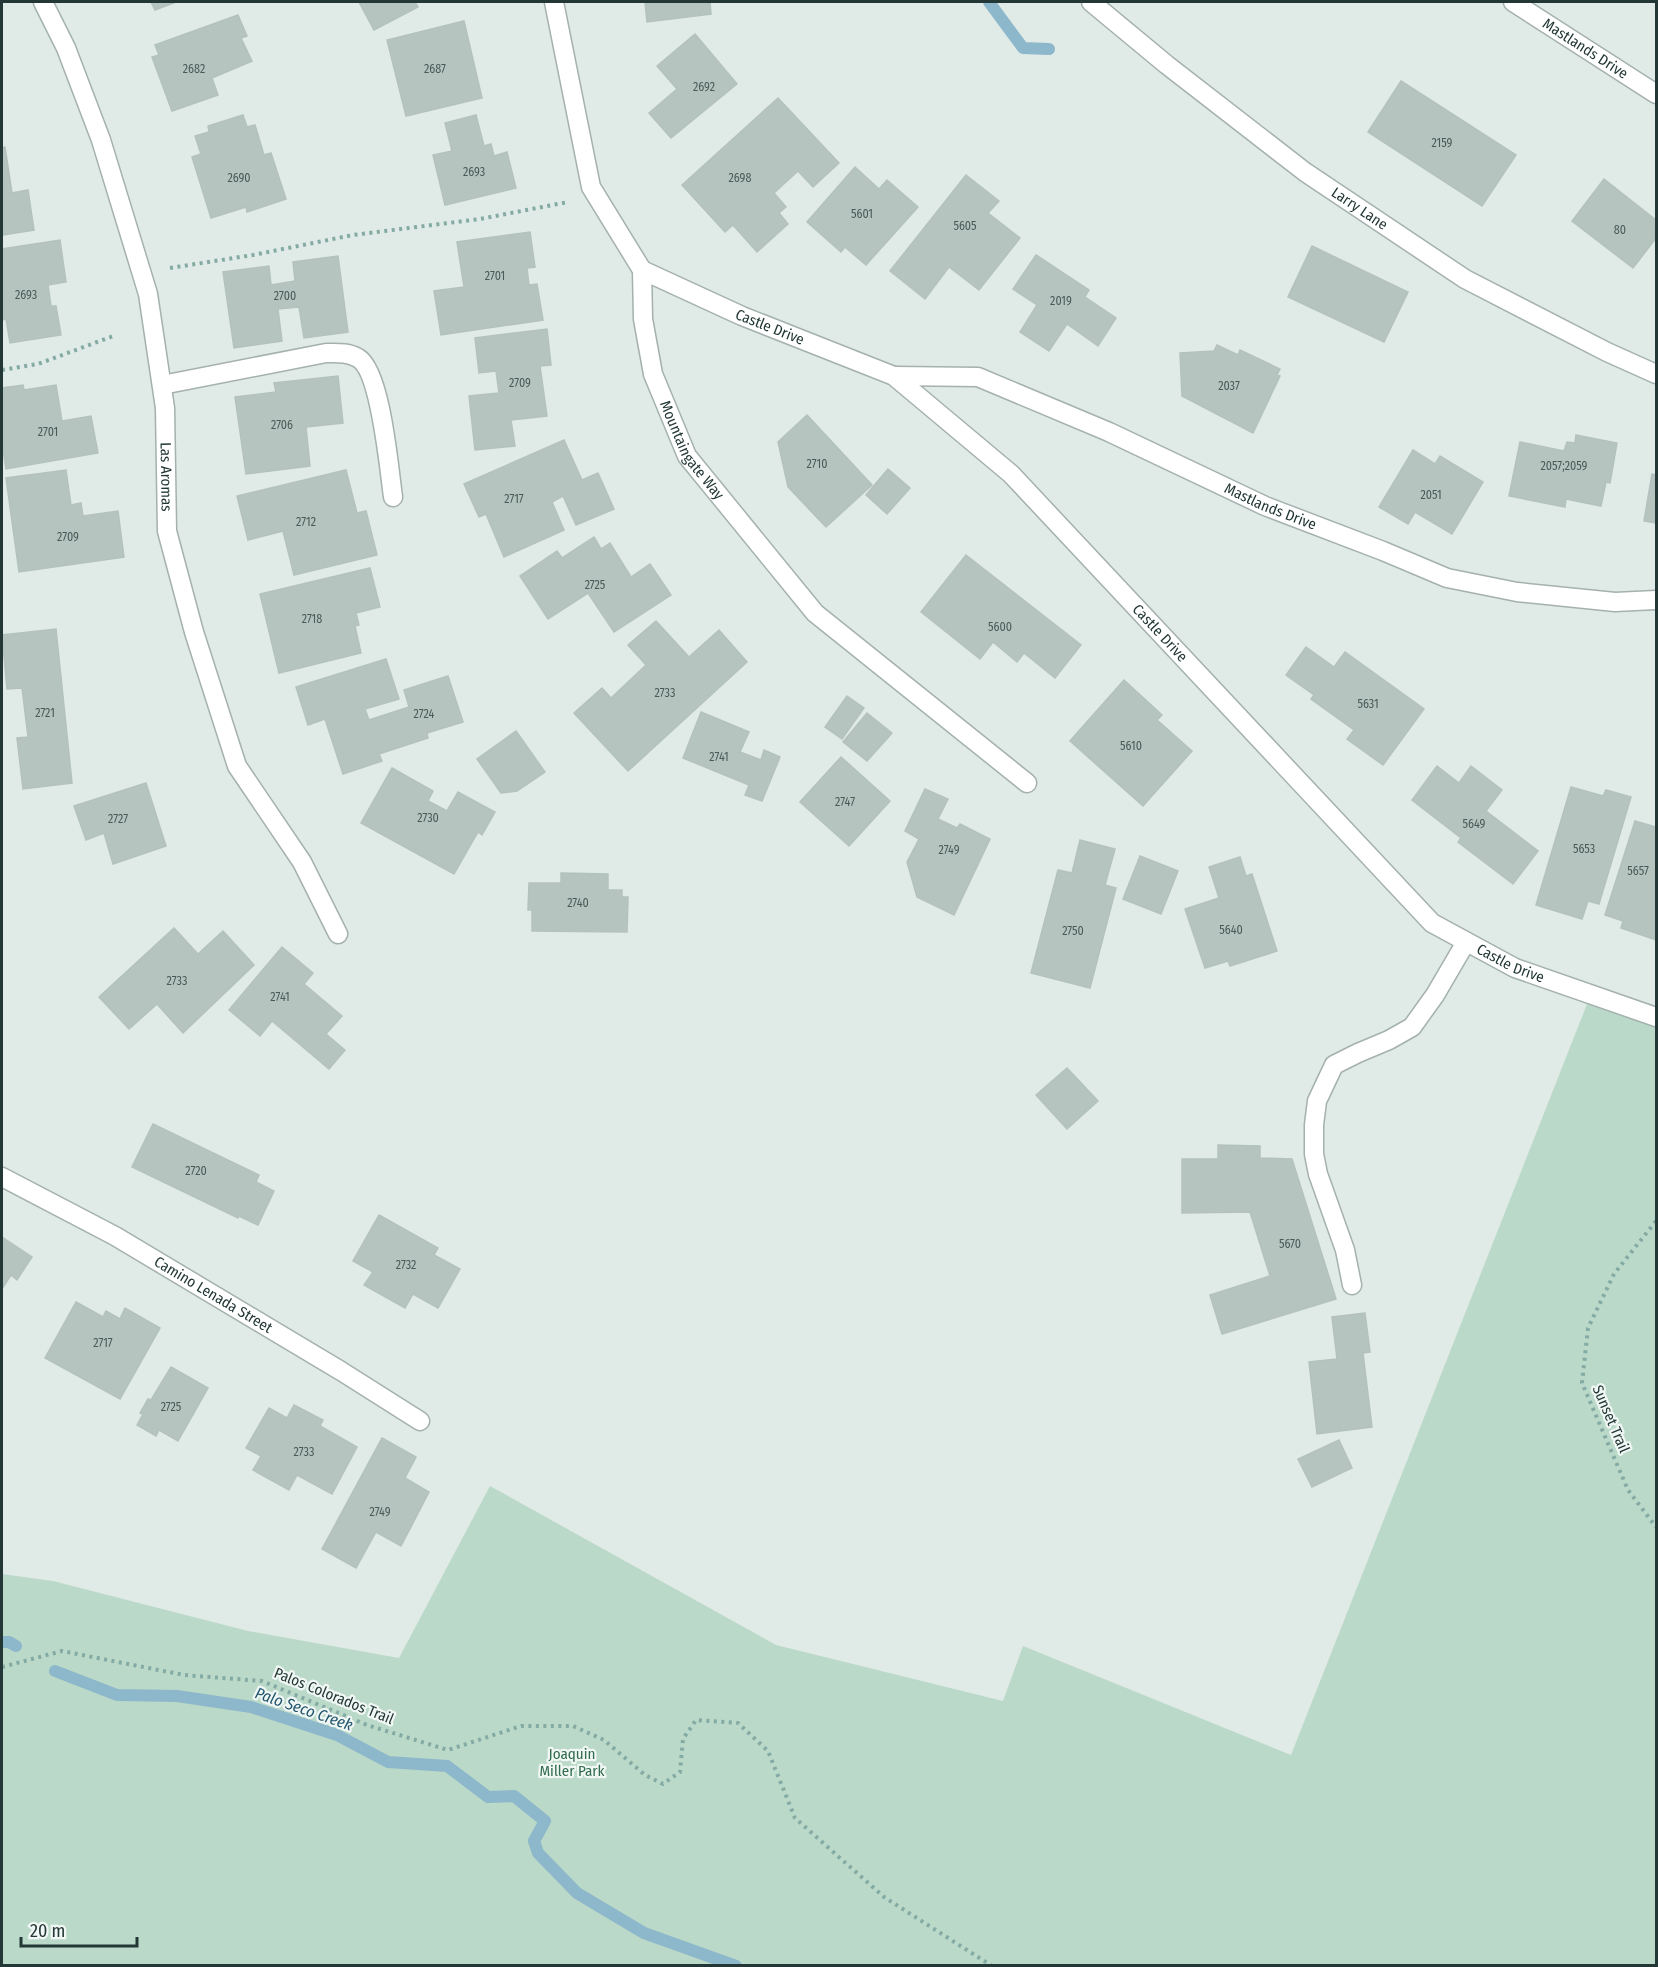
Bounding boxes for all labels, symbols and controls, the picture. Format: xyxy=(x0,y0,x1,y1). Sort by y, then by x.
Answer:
street label: Mastlands Drive xyxy=(1539,14,1631,83)
house number: 2682 xyxy=(183,62,205,76)
house number: 2687 xyxy=(424,62,446,76)
house number: 2692 xyxy=(693,80,715,94)
house number: 2159 xyxy=(1432,136,1453,150)
house number: 2693 xyxy=(463,165,485,179)
house number: 2690 xyxy=(227,171,251,185)
house number: 2698 xyxy=(729,171,751,185)
street label: Larry Lane xyxy=(1328,183,1391,234)
house number: 5601 xyxy=(851,207,873,221)
house number: 5605 xyxy=(953,219,977,233)
house number: 80 xyxy=(1614,223,1626,237)
house number: 2701 xyxy=(485,269,505,283)
house number: 2693 xyxy=(15,288,37,302)
house number: 2700 xyxy=(274,289,296,303)
house number: 2019 xyxy=(1050,294,1072,308)
street label: Castle Drive xyxy=(732,305,807,349)
house number: 2709 xyxy=(509,376,531,390)
house number: 2037 xyxy=(1218,379,1240,393)
street label: Mountaingate Way xyxy=(656,398,728,503)
house number: 2706 xyxy=(271,418,293,432)
house number: 2701 xyxy=(38,425,58,439)
street label: Las Aromas xyxy=(157,442,176,512)
house number: 2710 xyxy=(807,457,827,471)
house number: 2057;2059 xyxy=(1541,459,1588,473)
street label: Mastlands Drive xyxy=(1222,479,1319,534)
house number: 2051 xyxy=(1420,488,1442,502)
house number: 2717 xyxy=(504,492,524,506)
house number: 2712 xyxy=(296,515,316,529)
house number: 2709 xyxy=(57,530,79,544)
house number: 2725 xyxy=(585,578,606,592)
street label: Castle Drive xyxy=(1129,600,1191,666)
house number: 2718 xyxy=(302,612,322,626)
house number: 5600 xyxy=(988,620,1012,634)
house number: 2733 xyxy=(655,686,675,700)
house number: 5631 xyxy=(1357,697,1379,711)
house number: 2721 xyxy=(35,706,55,720)
house number: 2724 xyxy=(414,707,435,721)
house number: 5610 xyxy=(1120,739,1142,753)
house number: 2741 xyxy=(709,750,729,764)
house number: 2747 xyxy=(835,795,855,809)
house number: 2730 xyxy=(417,811,439,825)
house number: 2727 xyxy=(108,812,128,826)
house number: 5649 xyxy=(1463,817,1486,831)
house number: 5653 xyxy=(1573,842,1595,856)
house number: 2749 xyxy=(938,843,960,857)
house number: 5657 xyxy=(1627,864,1649,878)
house number: 2740 xyxy=(567,896,589,910)
house number: 5640 xyxy=(1219,923,1243,937)
house number: 2750 xyxy=(1062,924,1084,938)
street label: Castle Drive xyxy=(1474,940,1547,986)
house number: 2733 xyxy=(167,974,187,988)
house number: 2741 xyxy=(270,990,290,1004)
house number: 2720 xyxy=(185,1164,207,1178)
house number: 5670 xyxy=(1279,1237,1301,1251)
street label: Camino Lenada Street xyxy=(151,1253,276,1337)
house number: 2732 xyxy=(396,1258,416,1272)
house number: 2717 xyxy=(93,1336,113,1350)
street label: Sunset Trail xyxy=(1589,1382,1633,1456)
house number: 2725 xyxy=(161,1400,182,1414)
house number: 2733 xyxy=(294,1445,314,1459)
house number: 2749 xyxy=(369,1505,391,1519)
street label: Palos Colorados Trail xyxy=(272,1664,396,1728)
water label: Palo Seco Creek xyxy=(253,1683,355,1735)
park label: Joaquin Miller Park xyxy=(539,1745,605,1780)
scale bar xyxy=(21,1910,136,1948)
text: 20 m xyxy=(30,1920,65,1942)

